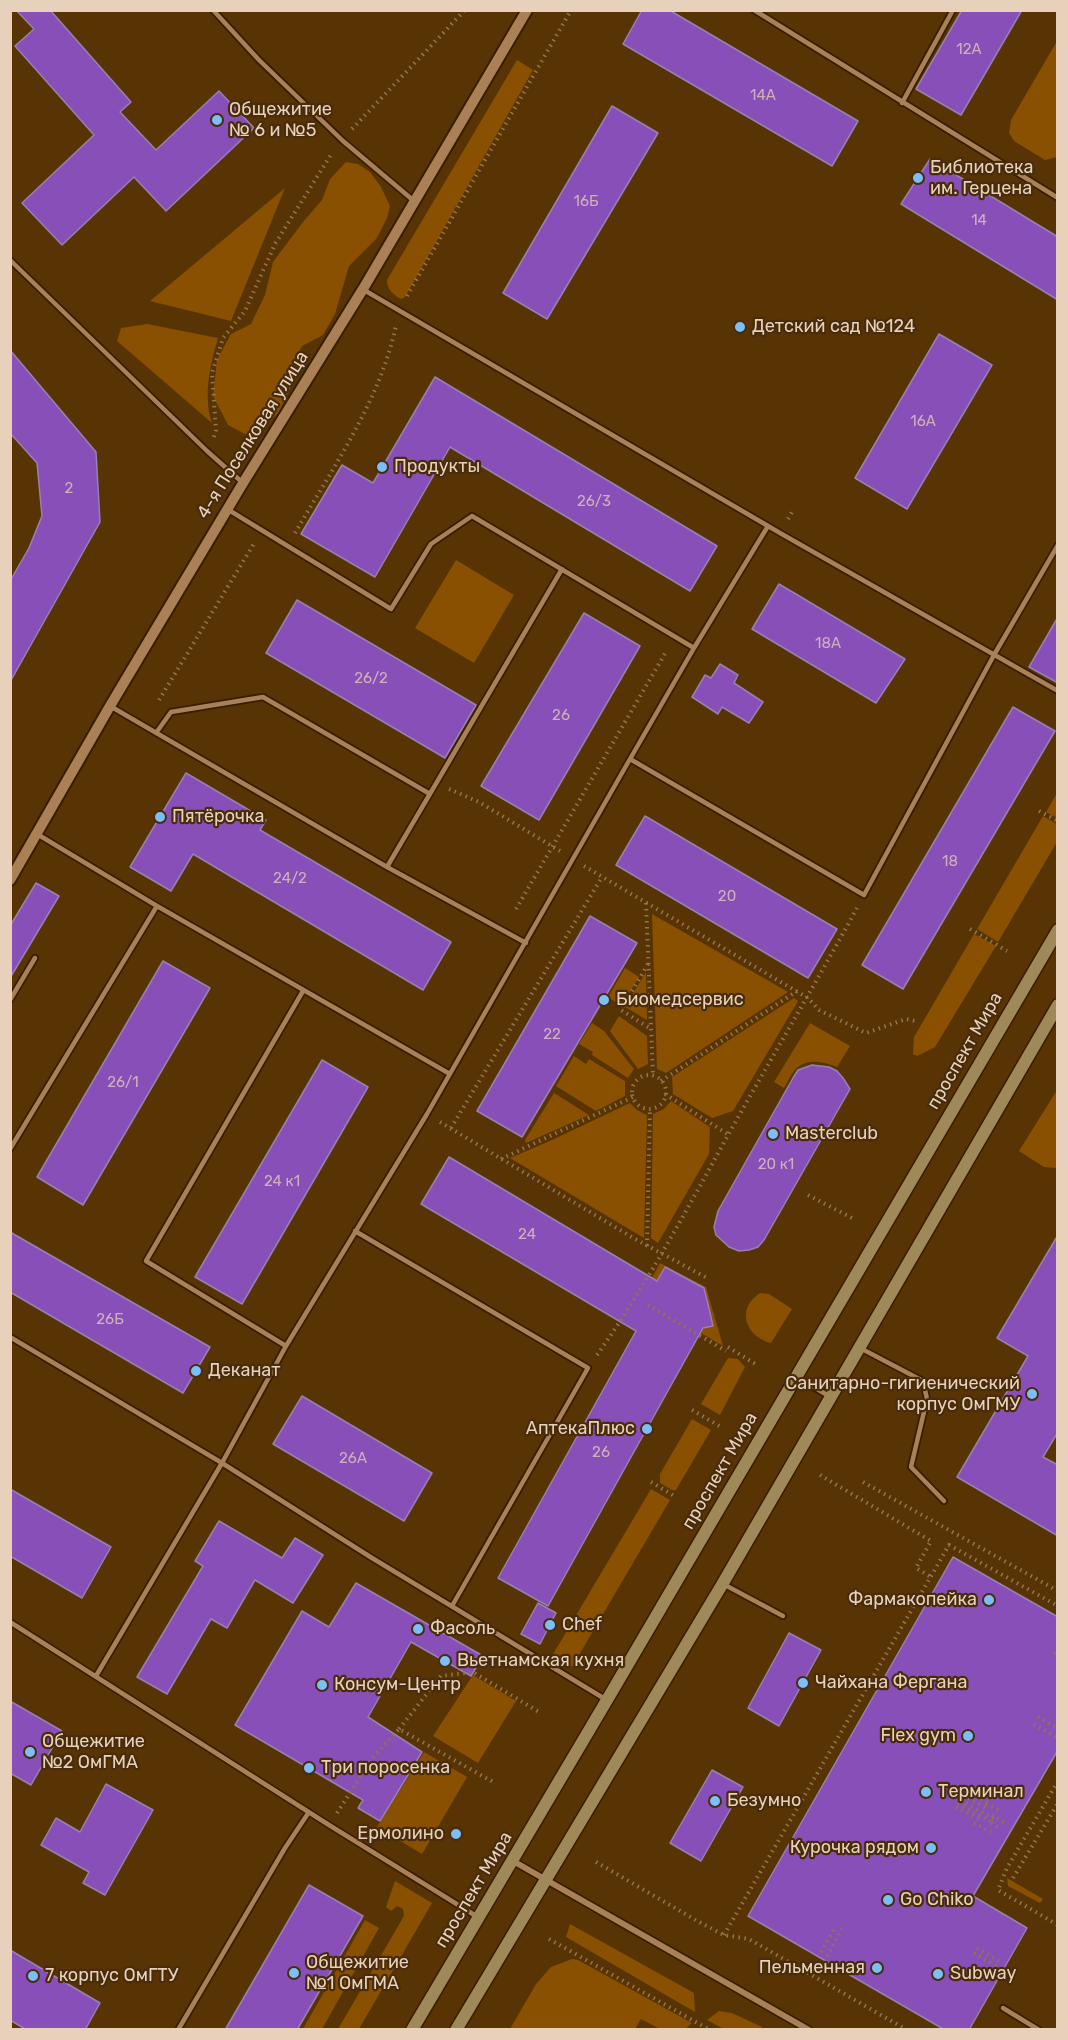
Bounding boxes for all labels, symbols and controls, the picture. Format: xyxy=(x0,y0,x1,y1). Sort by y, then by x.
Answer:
house number: 12А xyxy=(956,41,982,59)
house number: 14А xyxy=(750,87,776,105)
place label: Общежитие № 6 и №5 xyxy=(229,99,332,142)
marker: Общежитие № 6 и №5 xyxy=(210,113,224,127)
place label: Библиотека им. Герцена xyxy=(930,157,1034,200)
marker: Библиотека им. Герцена xyxy=(911,171,925,185)
house number: 16Б xyxy=(573,193,599,211)
house number: 14 xyxy=(971,212,987,230)
place label: Детский сад №124 xyxy=(752,316,915,338)
marker: Детский сад №124 xyxy=(733,320,747,334)
street label: 4-я Поселковая улица xyxy=(193,347,313,523)
house number: 16А xyxy=(910,413,936,431)
place label: Продукты xyxy=(394,456,480,478)
marker: Продукты xyxy=(375,460,389,474)
house number: 2 xyxy=(65,480,73,498)
house number: 26/3 xyxy=(577,493,611,511)
house number: 18А xyxy=(815,635,841,653)
house number: 26/2 xyxy=(354,670,388,688)
house number: 26 xyxy=(552,707,570,725)
place label: Пятёрочка xyxy=(172,806,265,828)
marker: Пятёрочка xyxy=(153,810,167,824)
house number: 18 xyxy=(942,853,958,871)
house number: 24/2 xyxy=(273,870,307,888)
house number: 20 xyxy=(718,888,736,906)
place label: Биомедсервис xyxy=(616,989,744,1011)
street label: проспект Мира xyxy=(923,989,1007,1113)
marker: Биомедсервис xyxy=(597,993,611,1007)
house number: 22 xyxy=(543,1026,561,1044)
house number: 26/1 xyxy=(107,1074,139,1092)
place label: Masterclub xyxy=(785,1123,878,1145)
marker: Masterclub xyxy=(766,1127,780,1141)
house number: 20 к1 xyxy=(758,1156,794,1174)
house number: 24 к1 xyxy=(264,1173,300,1191)
house number: 24 xyxy=(518,1226,536,1244)
house number: 26Б xyxy=(96,1311,124,1329)
place label: Деканат xyxy=(208,1360,281,1382)
marker: Деканат xyxy=(189,1364,203,1378)
place label: Санитарно-гигиенический корпус ОмГМУ xyxy=(785,1373,1020,1416)
marker: Санитарно-гигиенический корпус ОмГМУ xyxy=(1025,1387,1039,1401)
street label: проспект Мира xyxy=(678,1409,762,1533)
place label: АптекаПлюс xyxy=(526,1418,635,1440)
marker: АптекаПлюс xyxy=(640,1422,654,1436)
house number: 26 xyxy=(592,1444,610,1462)
house number: 26А xyxy=(339,1450,367,1468)
place label: Фармакопейка xyxy=(848,1589,977,1611)
marker: Фармакопейка xyxy=(982,1593,996,1607)
place label: Chef xyxy=(562,1614,602,1636)
place label: Фасоль xyxy=(430,1618,495,1640)
marker: Chef xyxy=(543,1618,557,1632)
marker: Фасоль xyxy=(411,1622,425,1636)
place label: Вьетнамская кухня xyxy=(457,1650,624,1672)
marker: Вьетнамская кухня xyxy=(438,1654,452,1668)
place label: Чайхана Фергана xyxy=(815,1672,967,1694)
place label: Консум-Центр xyxy=(334,1674,461,1696)
marker: Чайхана Фергана xyxy=(796,1676,810,1690)
marker: Консум-Центр xyxy=(315,1678,329,1692)
place label: Flex gym xyxy=(880,1725,956,1747)
marker: Flex gym xyxy=(961,1729,975,1743)
place label: Общежитие №2 ОмГМА xyxy=(42,1731,145,1774)
marker: Общежитие №2 ОмГМА xyxy=(23,1745,37,1759)
place label: Три поросенка xyxy=(321,1757,450,1779)
marker: Три поросенка xyxy=(302,1761,316,1775)
place label: Терминал xyxy=(938,1781,1024,1803)
marker: Терминал xyxy=(919,1785,933,1799)
place label: Безумно xyxy=(727,1790,801,1812)
marker: Безумно xyxy=(708,1794,722,1808)
place label: Ермолино xyxy=(357,1823,444,1845)
marker: Ермолино xyxy=(449,1827,463,1841)
street label: проспект Мира xyxy=(431,1828,517,1952)
place label: Курочка рядом xyxy=(790,1837,919,1859)
marker: Курочка рядом xyxy=(924,1841,938,1855)
place label: Go Chiko xyxy=(900,1889,973,1911)
marker: Go Chiko xyxy=(881,1893,895,1907)
place label: Общежитие №1 ОмГМА xyxy=(306,1952,409,1994)
place label: Пельменная xyxy=(759,1957,865,1979)
marker: Пельменная xyxy=(870,1961,884,1975)
place label: Subway xyxy=(950,1963,1016,1985)
place label: 7 корпус ОмГТУ xyxy=(45,1965,178,1987)
marker: Общежитие №1 ОмГМА xyxy=(287,1966,301,1980)
marker: Subway xyxy=(931,1967,945,1981)
marker: 7 корпус ОмГТУ xyxy=(26,1969,40,1983)

